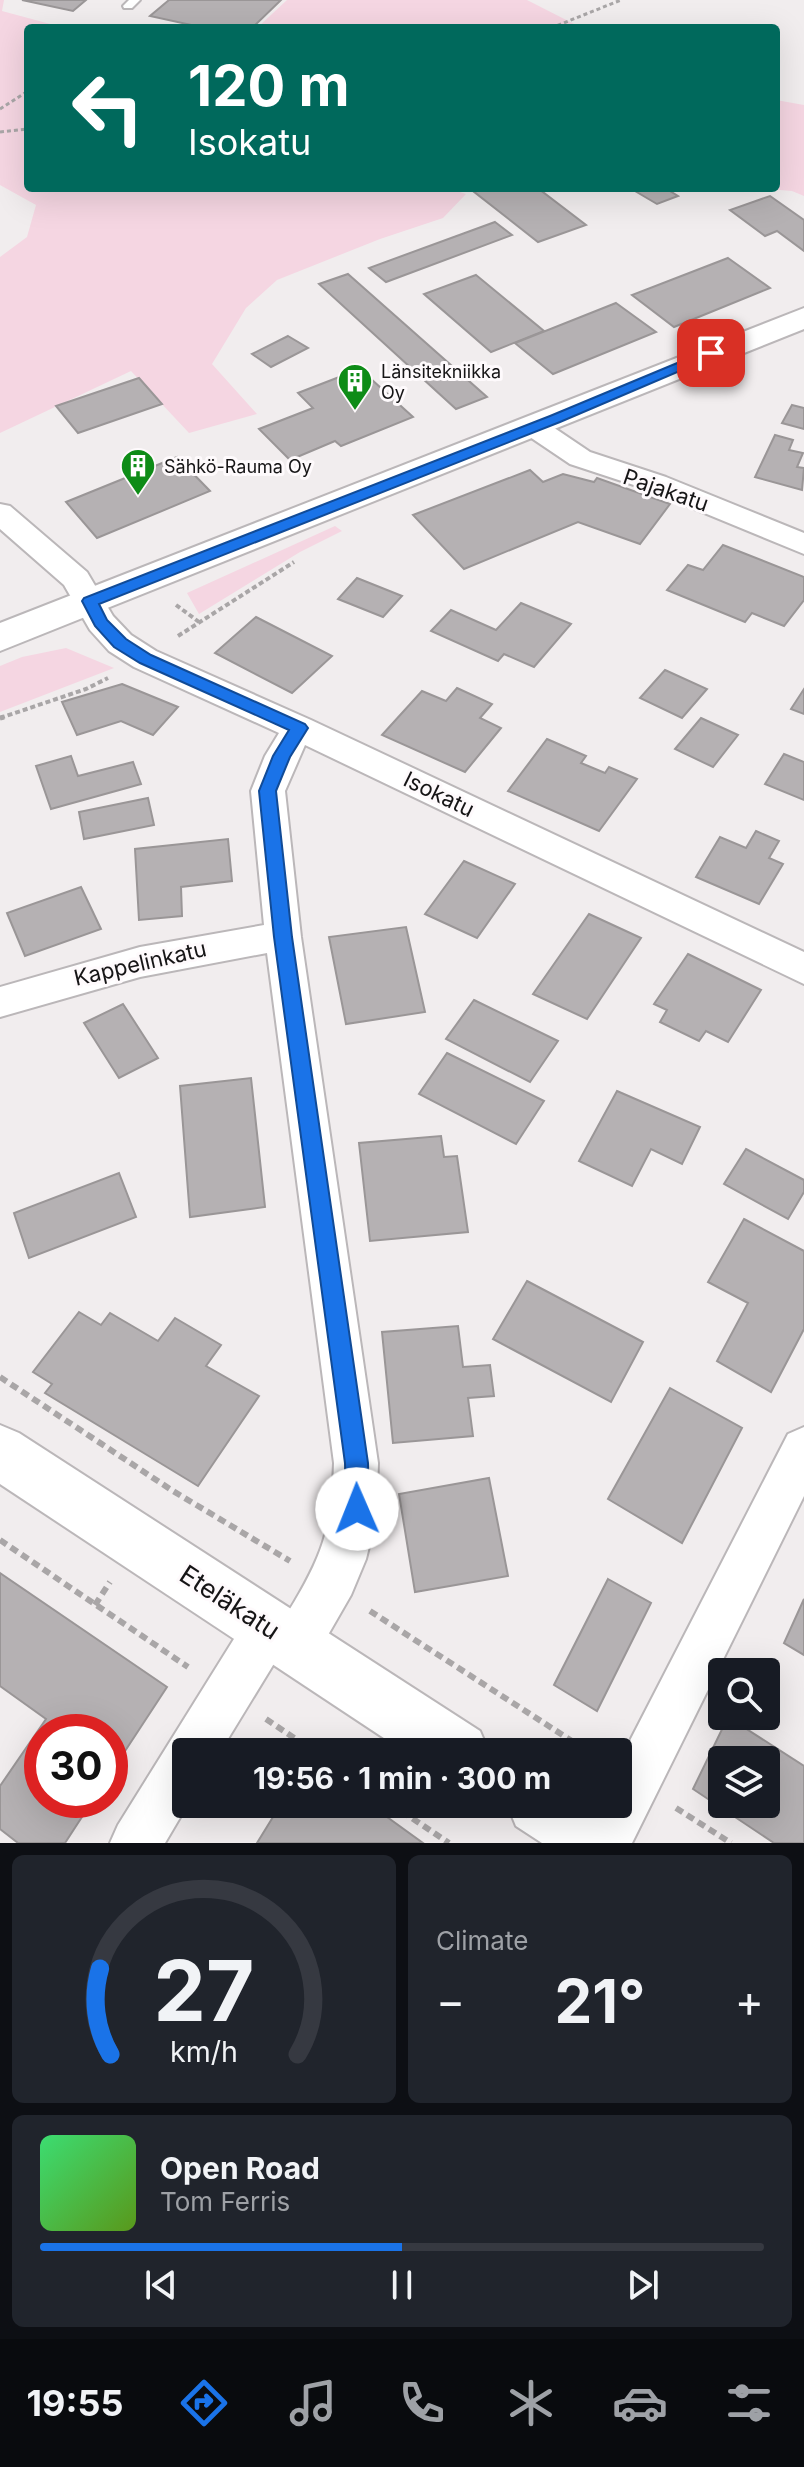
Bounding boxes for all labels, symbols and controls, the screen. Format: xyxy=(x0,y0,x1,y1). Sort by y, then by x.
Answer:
text: 120 m xyxy=(188,52,350,120)
icon: left xyxy=(56,56,160,160)
text: Isokatu xyxy=(188,120,311,164)
pin xyxy=(677,319,745,387)
icon: arrive xyxy=(689,331,733,375)
place label: Länsitekniikka Oy xyxy=(381,361,501,403)
building icon: Länsitekniikka Oy xyxy=(336,362,374,412)
building icon: Sähkö-Rauma Oy xyxy=(119,447,157,497)
place label: Sähkö-Rauma Oy xyxy=(164,456,312,477)
street label: Pajakatu xyxy=(620,463,712,517)
street label: Isokatu xyxy=(399,766,479,822)
street label: Kappelinkatu xyxy=(71,935,209,991)
position arrow xyxy=(315,1467,399,1551)
street label: Eteläkatu xyxy=(174,1558,286,1646)
map controls xyxy=(708,1658,780,1818)
button: search xyxy=(708,1658,780,1730)
speed limit sign: 30 xyxy=(24,1714,128,1818)
button: layers xyxy=(708,1746,780,1818)
text: 19:56 · 1 min · 300 m xyxy=(253,1760,551,1796)
text: Climate xyxy=(436,1925,528,1956)
text: 27 xyxy=(154,1940,254,2041)
text: 21° xyxy=(554,1965,646,2037)
text: − xyxy=(436,1974,465,2028)
text: + xyxy=(735,1974,764,2028)
text: km/h xyxy=(170,2034,238,2069)
text: Open Road xyxy=(160,2150,320,2186)
text: Tom Ferris xyxy=(160,2186,290,2217)
icon: previous xyxy=(139,2263,183,2307)
icon: pause xyxy=(380,2263,424,2307)
icon: next xyxy=(621,2263,665,2307)
icon: directions xyxy=(176,2375,232,2431)
icon: music xyxy=(285,2375,341,2431)
icon: phone xyxy=(394,2375,450,2431)
icon: climate xyxy=(503,2375,559,2431)
icon: car xyxy=(612,2375,668,2431)
icon: filters xyxy=(721,2375,777,2431)
text: 19:55 xyxy=(27,2381,123,2425)

